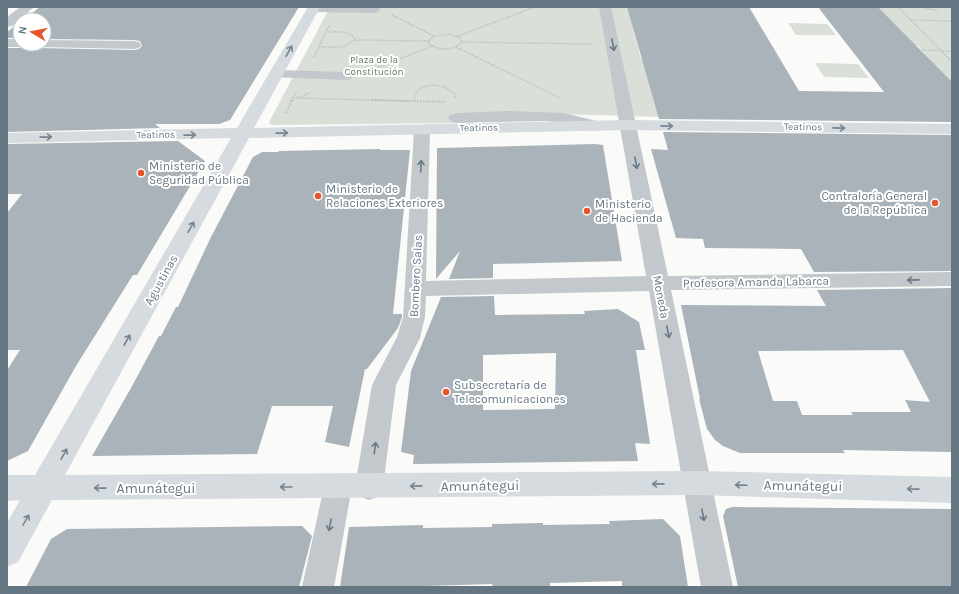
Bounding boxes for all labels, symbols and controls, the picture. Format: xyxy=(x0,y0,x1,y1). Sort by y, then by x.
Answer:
north arrow xyxy=(12,12,52,52)
text: N xyxy=(16,25,30,35)
one-way arrow xyxy=(609,38,617,51)
one-way arrow xyxy=(286,45,294,57)
park label: Plaza de la Constitución xyxy=(344,54,404,78)
street label: Teatinos xyxy=(784,121,822,133)
street label: Teatinos xyxy=(460,122,498,134)
one-way arrow xyxy=(660,122,673,129)
one-way arrow xyxy=(832,124,845,131)
street label: Teatinos xyxy=(137,129,175,141)
one-way arrow xyxy=(275,129,288,137)
one-way arrow xyxy=(183,131,196,138)
one-way arrow xyxy=(39,133,52,141)
one-way arrow xyxy=(632,156,640,169)
place label: Ministerio de Seguridad Pública xyxy=(149,159,249,187)
one-way arrow xyxy=(417,160,425,173)
marker: Ministerio de Seguridad Pública xyxy=(136,168,146,178)
place label: Ministerio de Relaciones Exteriores xyxy=(326,182,443,210)
place label: Contraloría General de la República xyxy=(822,189,927,217)
marker: Ministerio de Relaciones Exteriores xyxy=(313,191,323,201)
place label: Ministerio de Hacienda xyxy=(595,197,663,225)
marker: Contraloría General de la República xyxy=(930,198,940,208)
marker: Ministerio de Hacienda xyxy=(582,206,592,216)
one-way arrow xyxy=(187,221,195,233)
street label: Bombero Salas xyxy=(407,234,425,318)
street label: Agustinas xyxy=(141,252,181,308)
street label: Moneda xyxy=(650,274,672,320)
street label: Profesora Amanda Labarca xyxy=(683,274,829,290)
one-way arrow xyxy=(907,276,920,284)
one-way arrow xyxy=(664,325,672,338)
one-way arrow xyxy=(124,335,132,347)
place label: Subsecretaría de Telecomunicaciones xyxy=(454,378,566,406)
marker: Subsecretaría de Telecomunicaciones xyxy=(441,387,451,397)
one-way arrow xyxy=(371,442,379,455)
one-way arrow xyxy=(60,448,68,460)
street label: Amunátegui xyxy=(440,477,520,495)
street label: Amunátegui xyxy=(763,477,843,495)
street label: Amunátegui xyxy=(117,480,195,497)
one-way arrow xyxy=(652,480,665,488)
one-way arrow xyxy=(735,481,748,488)
one-way arrow xyxy=(410,482,423,490)
one-way arrow xyxy=(280,483,293,491)
one-way arrow xyxy=(94,484,107,492)
one-way arrow xyxy=(907,485,920,493)
one-way arrow xyxy=(699,508,707,521)
one-way arrow xyxy=(22,514,30,526)
one-way arrow xyxy=(326,518,334,531)

